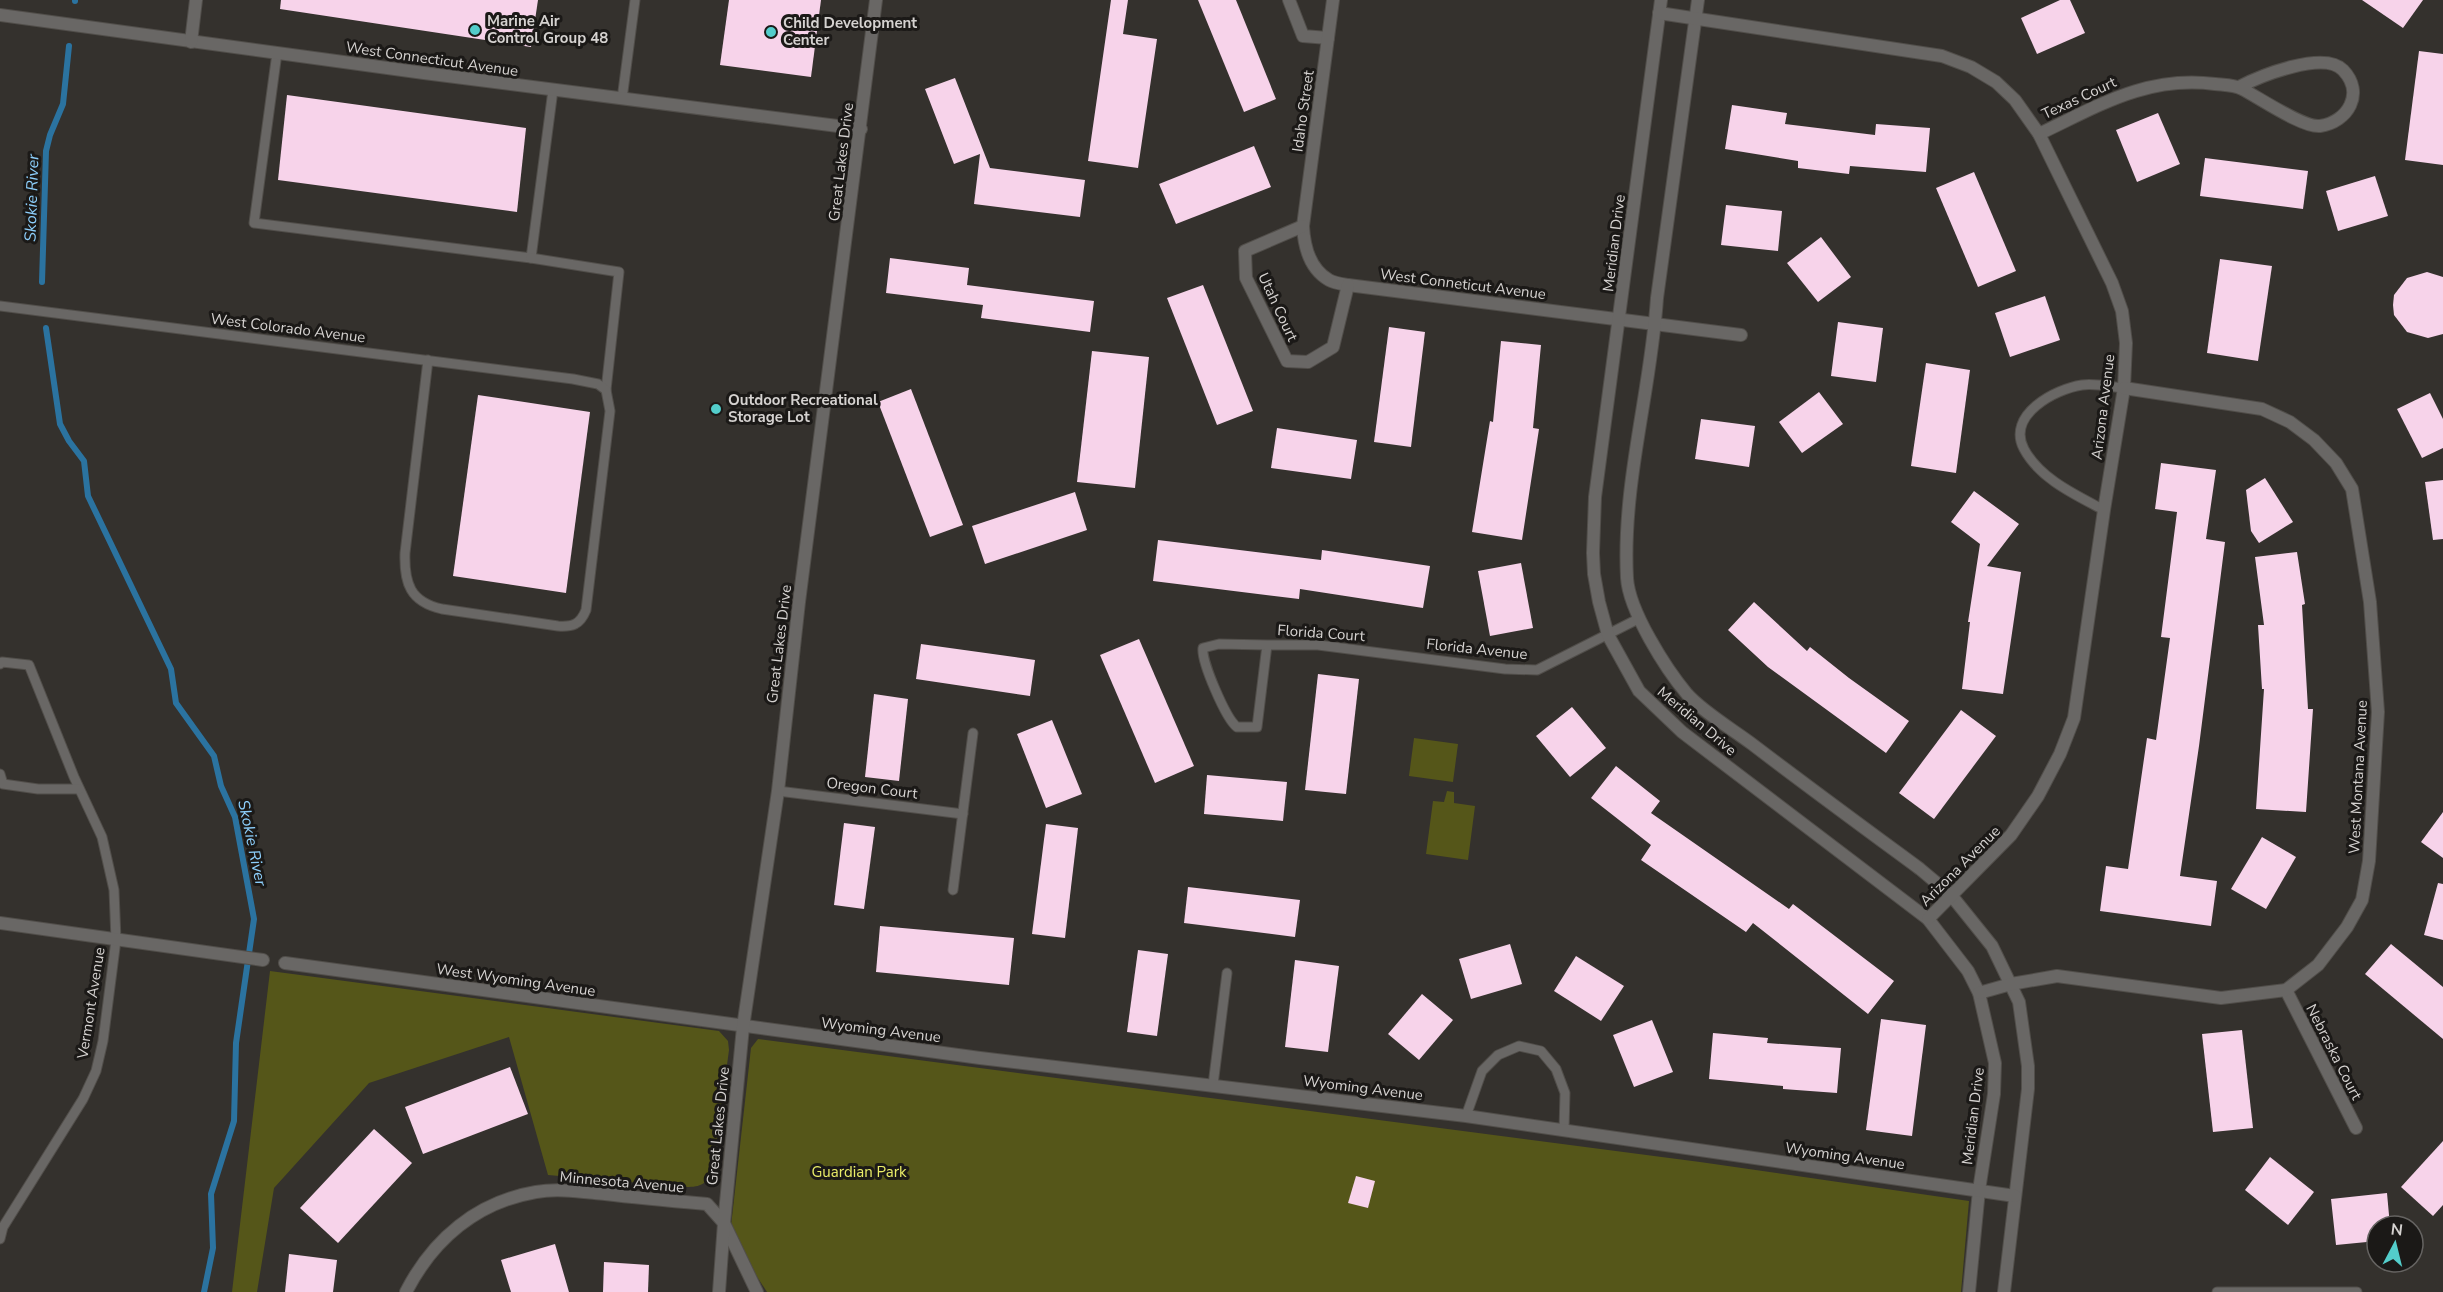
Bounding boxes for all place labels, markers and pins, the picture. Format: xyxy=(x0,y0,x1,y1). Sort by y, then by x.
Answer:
place label: Marine Air Control Group 48 xyxy=(487,11,608,48)
place label: Child Development Center xyxy=(783,13,917,50)
marker: Marine Air Control Group 48 xyxy=(468,23,482,37)
marker: Child Development Center xyxy=(764,25,778,39)
place label: Outdoor Recreational Storage Lot xyxy=(728,390,878,427)
marker: Outdoor Recreational Storage Lot xyxy=(709,402,723,416)

